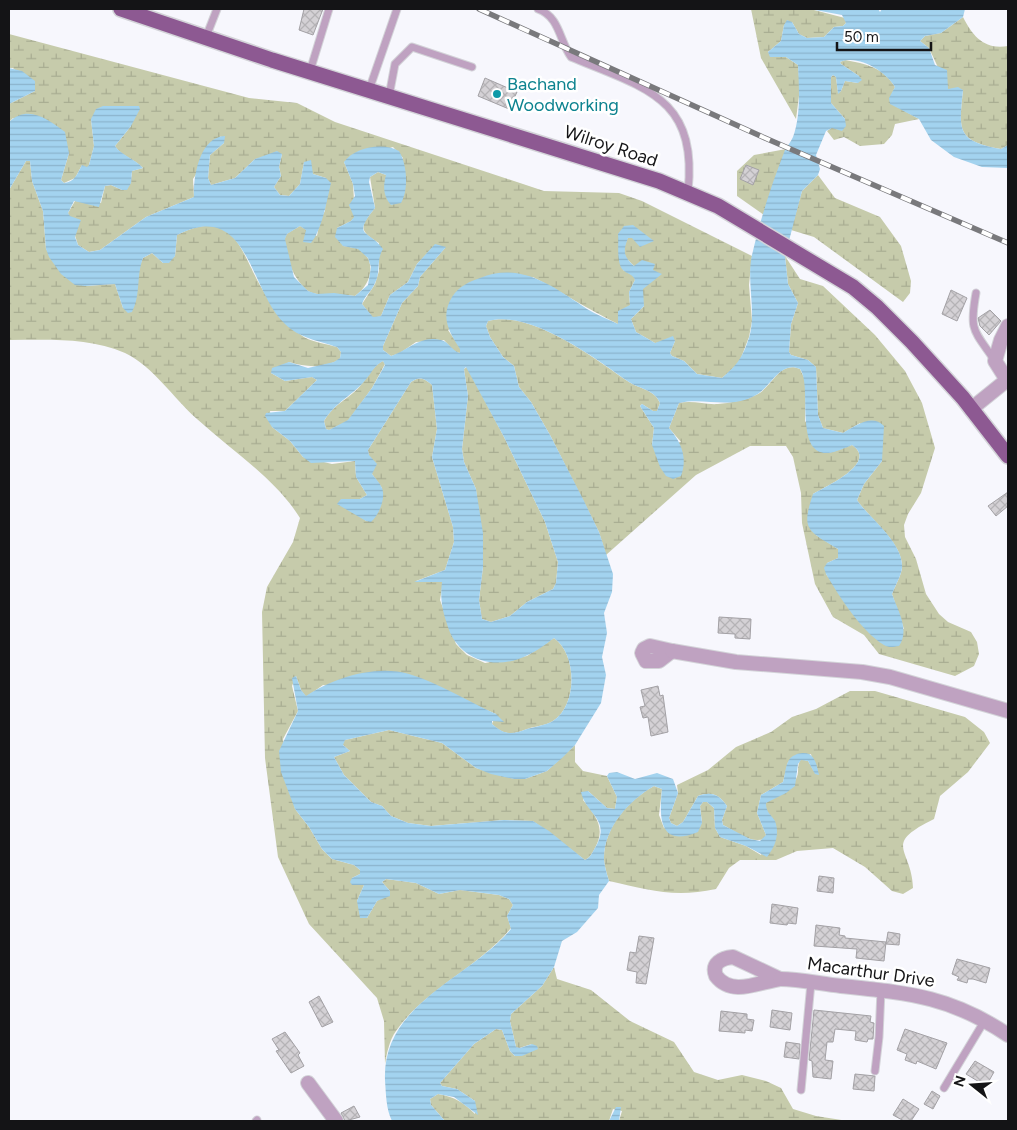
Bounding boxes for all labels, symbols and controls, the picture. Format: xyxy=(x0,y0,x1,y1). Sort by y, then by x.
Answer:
scale bar xyxy=(837,20,931,52)
text: 50 m xyxy=(844,28,879,46)
place label: Bachand Woodworking xyxy=(507,73,619,116)
marker: Bachand Woodworking xyxy=(491,88,503,100)
street label: Wilroy Road xyxy=(561,121,661,171)
street label: Macarthur Drive xyxy=(806,952,936,992)
north arrow xyxy=(947,1060,997,1110)
text: N xyxy=(950,1074,970,1089)

